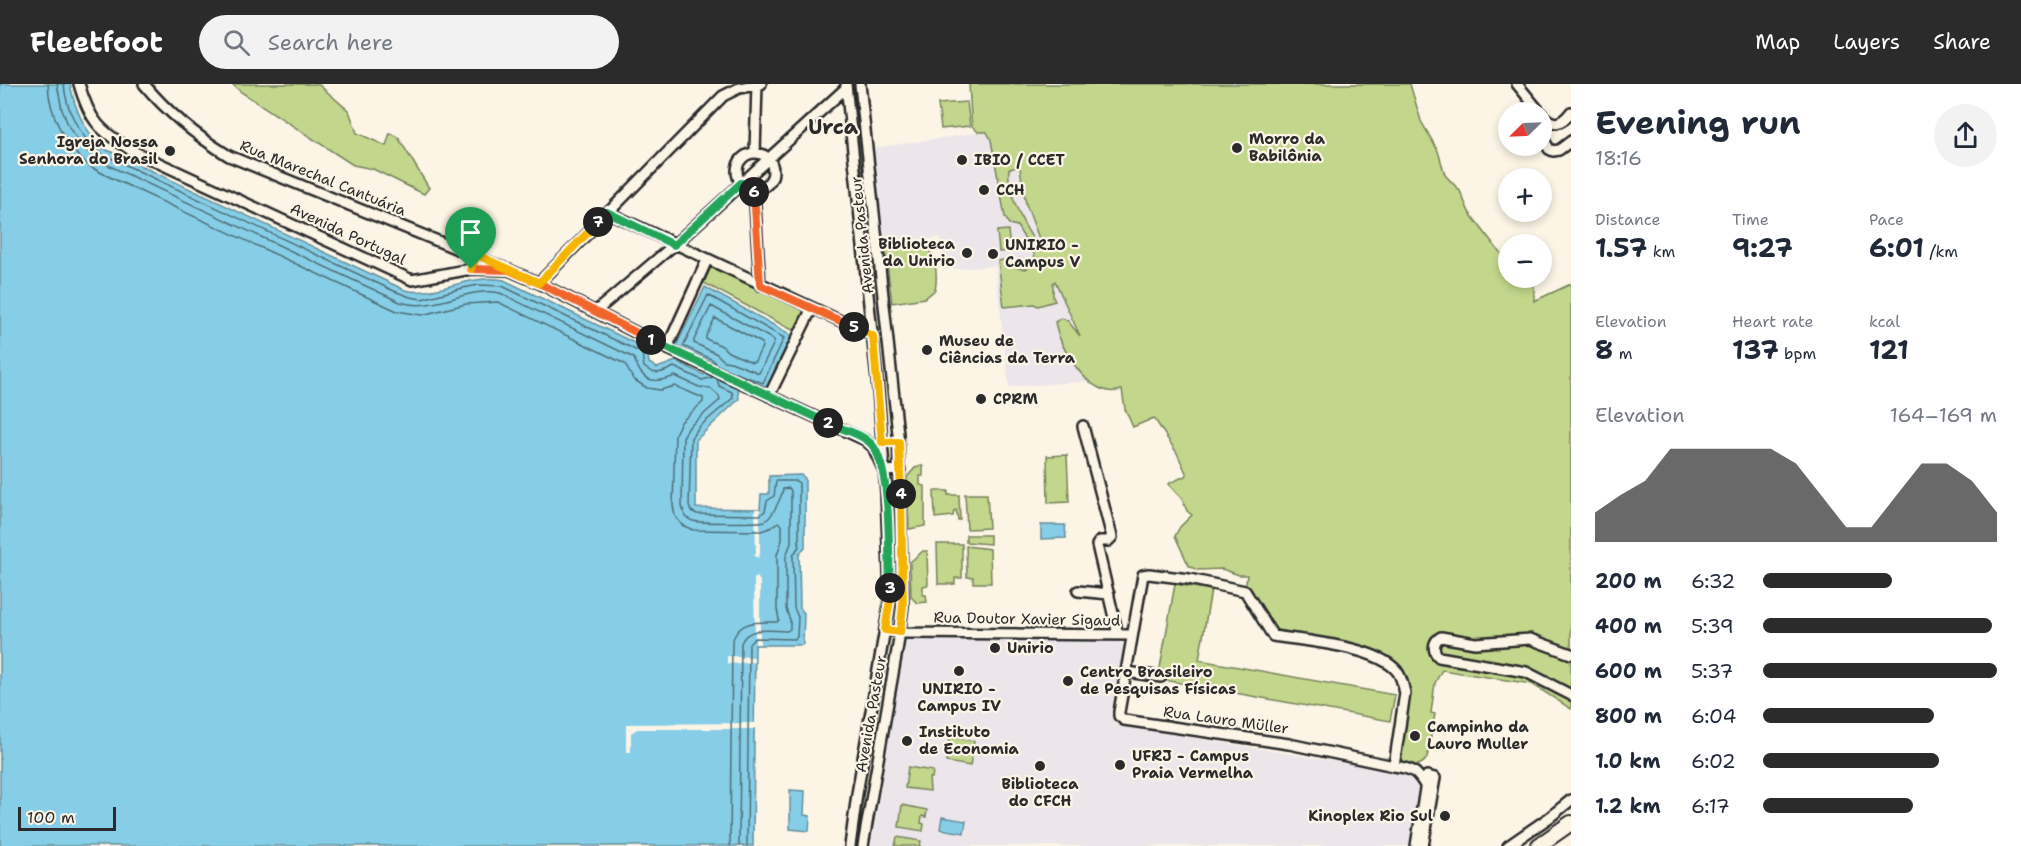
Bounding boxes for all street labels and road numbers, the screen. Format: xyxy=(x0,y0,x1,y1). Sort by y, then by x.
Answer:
street label: Rua Marechal Cantuária xyxy=(237,135,410,221)
street label: Avenida Pasteur xyxy=(846,175,878,295)
street label: Avenida Portugal xyxy=(287,198,410,270)
street label: Rua Doutor Xavier Sigaud xyxy=(933,607,1121,631)
street label: Avenida Pasteur xyxy=(851,654,891,774)
street label: Rua Lauro Müller xyxy=(1162,701,1290,739)

